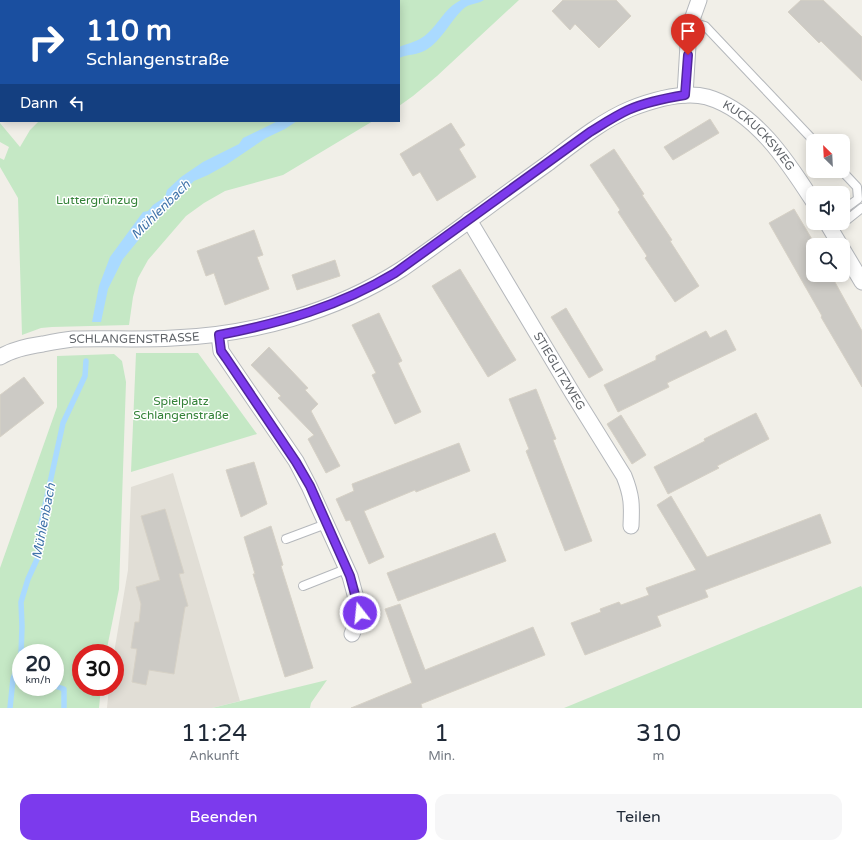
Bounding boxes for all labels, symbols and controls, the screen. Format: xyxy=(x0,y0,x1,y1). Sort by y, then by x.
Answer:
text: 110 m xyxy=(86,14,172,48)
pin xyxy=(671,14,705,55)
icon: right xyxy=(20,16,72,68)
icon: arrive xyxy=(677,20,699,42)
text: Schlangenstraße xyxy=(86,48,229,70)
icon: left xyxy=(66,92,88,114)
text: Dann xyxy=(20,94,58,112)
street label: KUCKUCKSWEG xyxy=(720,97,797,173)
north arrow xyxy=(806,134,850,178)
map controls xyxy=(806,134,850,282)
water label: Mühlenbach xyxy=(128,176,194,243)
button: sound xyxy=(806,186,850,230)
park label: Luttergrünzug xyxy=(56,193,138,207)
button: search xyxy=(806,238,850,282)
street label: SCHLANGENSTRASSE xyxy=(68,329,201,346)
street label: STIEGLITZWEG xyxy=(531,330,588,413)
park label: Spielplatz Schlangenstraße xyxy=(133,394,229,422)
water label: Mühlenbach xyxy=(29,481,59,561)
position arrow xyxy=(339,592,381,634)
speed limit sign: 30 xyxy=(72,644,124,696)
text: 20 xyxy=(25,653,51,677)
text: km/h xyxy=(25,674,51,686)
text: 11:24 xyxy=(181,719,247,748)
text: 1 xyxy=(434,719,449,748)
text: 310 xyxy=(636,719,681,748)
text: Ankunft xyxy=(189,748,239,764)
text: Min. xyxy=(428,748,455,764)
text: m xyxy=(653,748,665,764)
button: Beenden xyxy=(20,794,427,840)
button: Teilen xyxy=(435,794,842,840)

